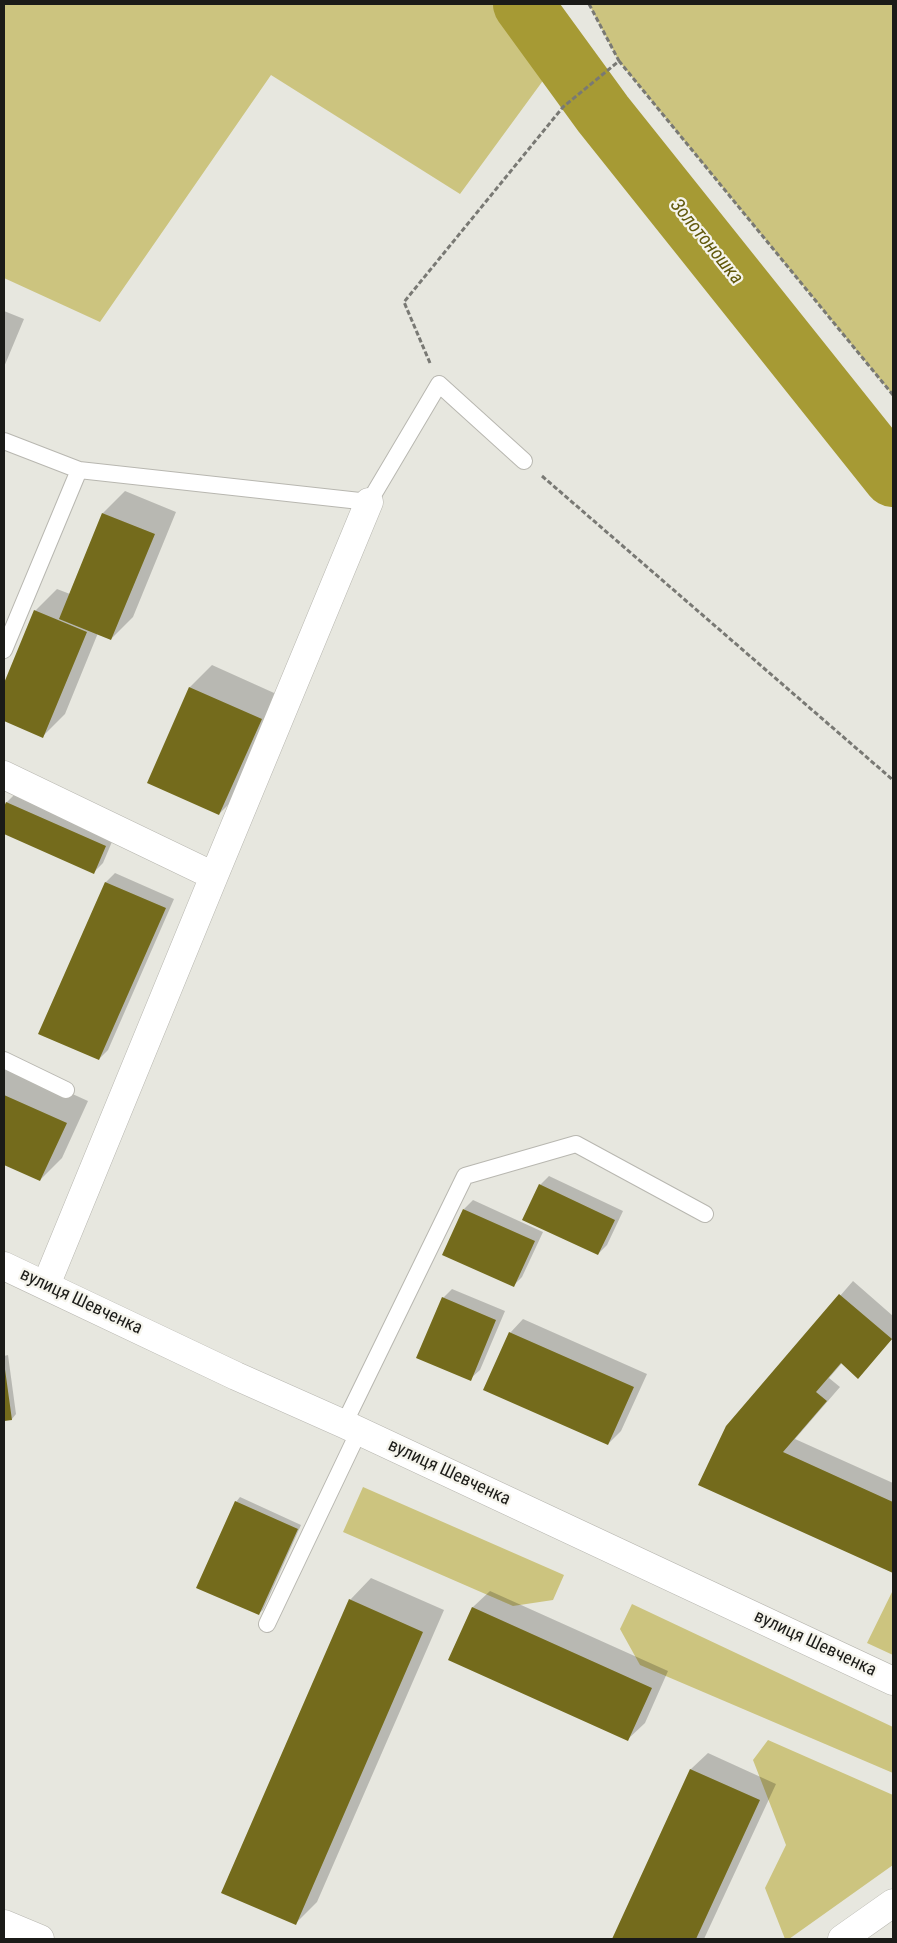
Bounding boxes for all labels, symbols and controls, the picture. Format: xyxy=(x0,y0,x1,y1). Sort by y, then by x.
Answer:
water label: Золотоношка xyxy=(665,195,747,289)
street label: вулиця Шевченка xyxy=(16,1264,146,1340)
street label: вулиця Шевченка xyxy=(384,1435,514,1511)
street label: вулиця Шевченка xyxy=(750,1606,880,1682)

